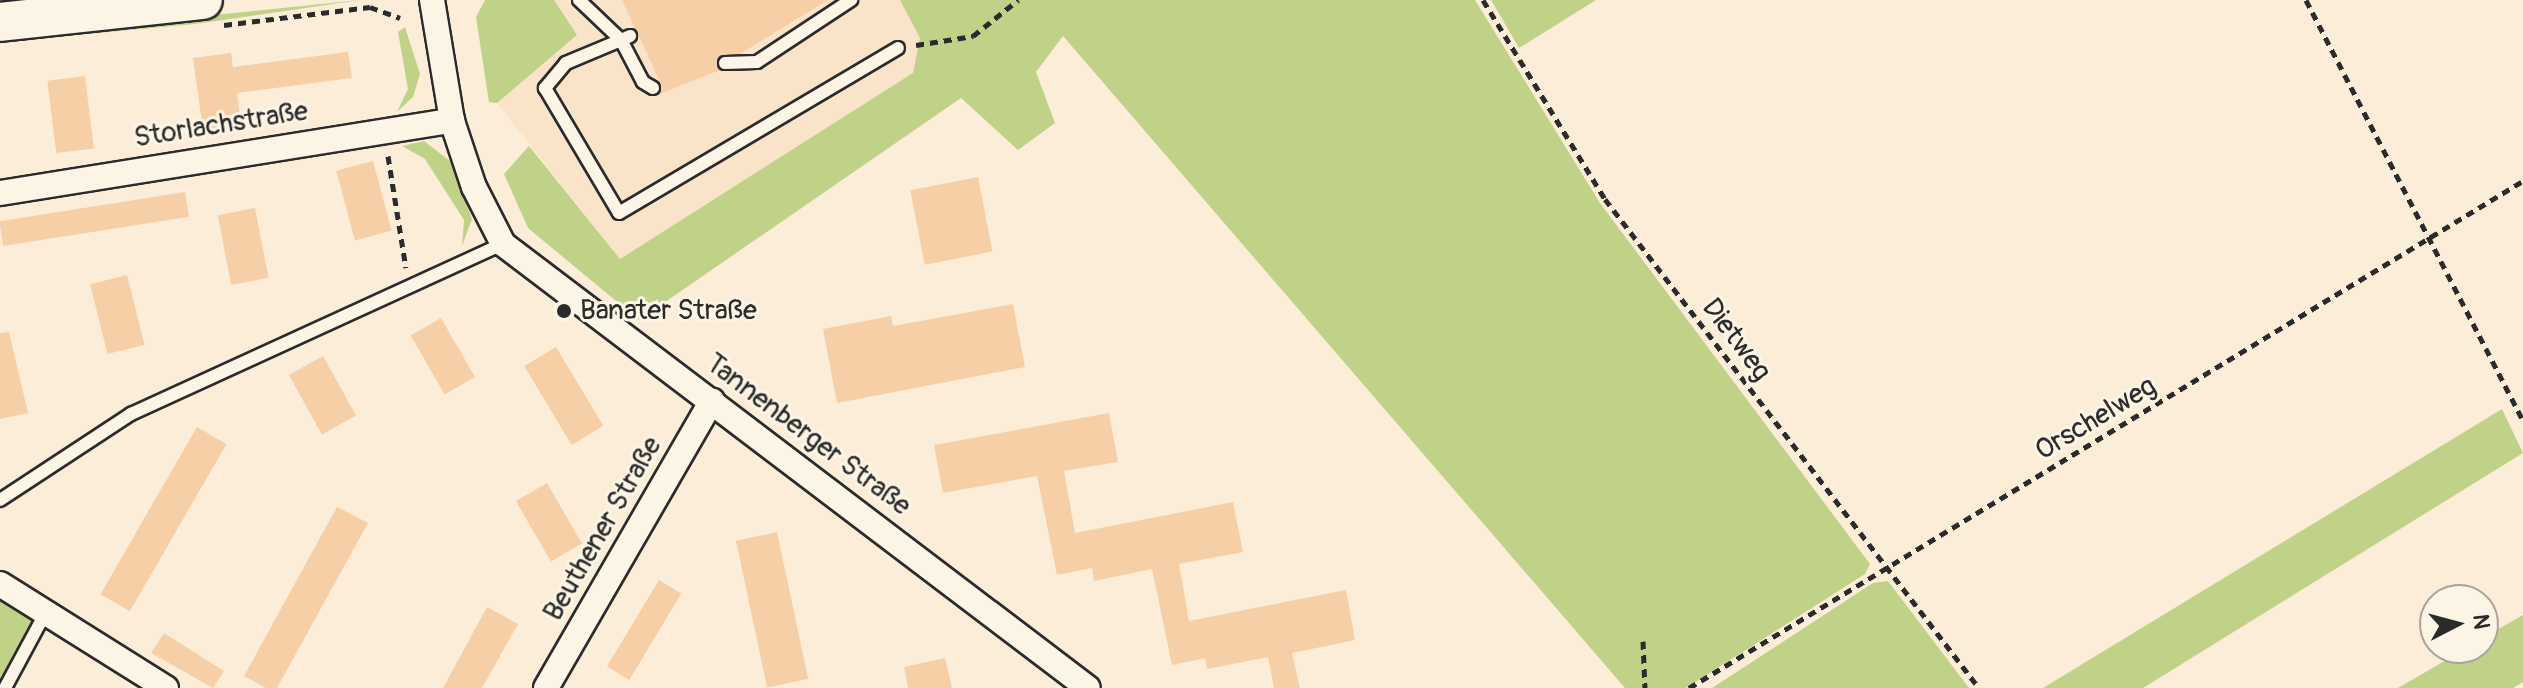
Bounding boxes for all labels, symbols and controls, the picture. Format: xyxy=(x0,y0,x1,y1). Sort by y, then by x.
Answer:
street label: Storlachstraße xyxy=(132,95,310,155)
street label: Dietweg xyxy=(1694,292,1778,388)
place label: Banater Straße xyxy=(580,294,757,328)
marker: Banater Straße xyxy=(555,302,573,320)
street label: Tannenberger Straße xyxy=(699,347,917,523)
street label: Orschelweg xyxy=(2030,370,2162,468)
street label: Beuthener Straße xyxy=(537,431,669,627)
north arrow xyxy=(2419,584,2499,664)
text: N xyxy=(2466,613,2496,631)

